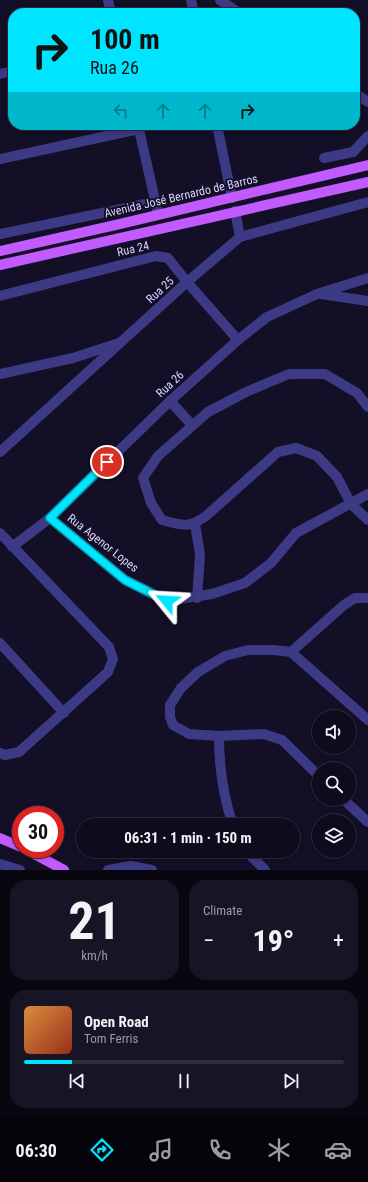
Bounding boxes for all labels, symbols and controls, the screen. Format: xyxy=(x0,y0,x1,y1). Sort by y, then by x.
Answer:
text: 100 m xyxy=(90,23,160,56)
icon: right xyxy=(24,24,76,76)
text: Rua 26 xyxy=(90,57,139,78)
icon: left xyxy=(110,100,132,122)
icon: ahead xyxy=(152,100,174,122)
icon: ahead xyxy=(194,100,216,122)
icon: right xyxy=(236,100,258,122)
street label: Avenida José Bernardo de Barros xyxy=(103,172,259,220)
street label: Rua 24 xyxy=(116,239,150,259)
street label: Rua 25 xyxy=(143,274,177,306)
street label: Rua 26 xyxy=(153,368,187,400)
pin xyxy=(90,445,124,479)
icon: arrive xyxy=(96,451,118,473)
street label: Rua Agenor Lopes xyxy=(65,511,141,575)
position arrow xyxy=(146,580,188,622)
map controls xyxy=(312,710,356,858)
button: sound xyxy=(312,710,356,754)
button: search xyxy=(312,762,356,806)
speed limit sign: 30 xyxy=(12,806,64,858)
button: layers xyxy=(312,814,356,858)
text: 06:31 · 1 min · 150 m xyxy=(124,829,252,847)
text: 21 xyxy=(68,891,121,952)
text: Climate xyxy=(203,903,242,918)
text: 19° xyxy=(253,923,295,958)
text: − xyxy=(203,928,214,953)
text: + xyxy=(333,928,344,953)
text: km/h xyxy=(81,948,108,963)
text: Open Road xyxy=(84,1013,149,1031)
text: Tom Ferris xyxy=(84,1031,138,1046)
icon: previous xyxy=(66,1070,88,1092)
icon: pause xyxy=(173,1070,195,1092)
icon: next xyxy=(280,1070,302,1092)
icon: directions xyxy=(88,1136,116,1164)
icon: music xyxy=(147,1136,175,1164)
icon: phone xyxy=(206,1136,234,1164)
icon: climate xyxy=(265,1136,293,1164)
icon: car xyxy=(324,1136,352,1164)
text: 06:30 xyxy=(16,1140,57,1161)

